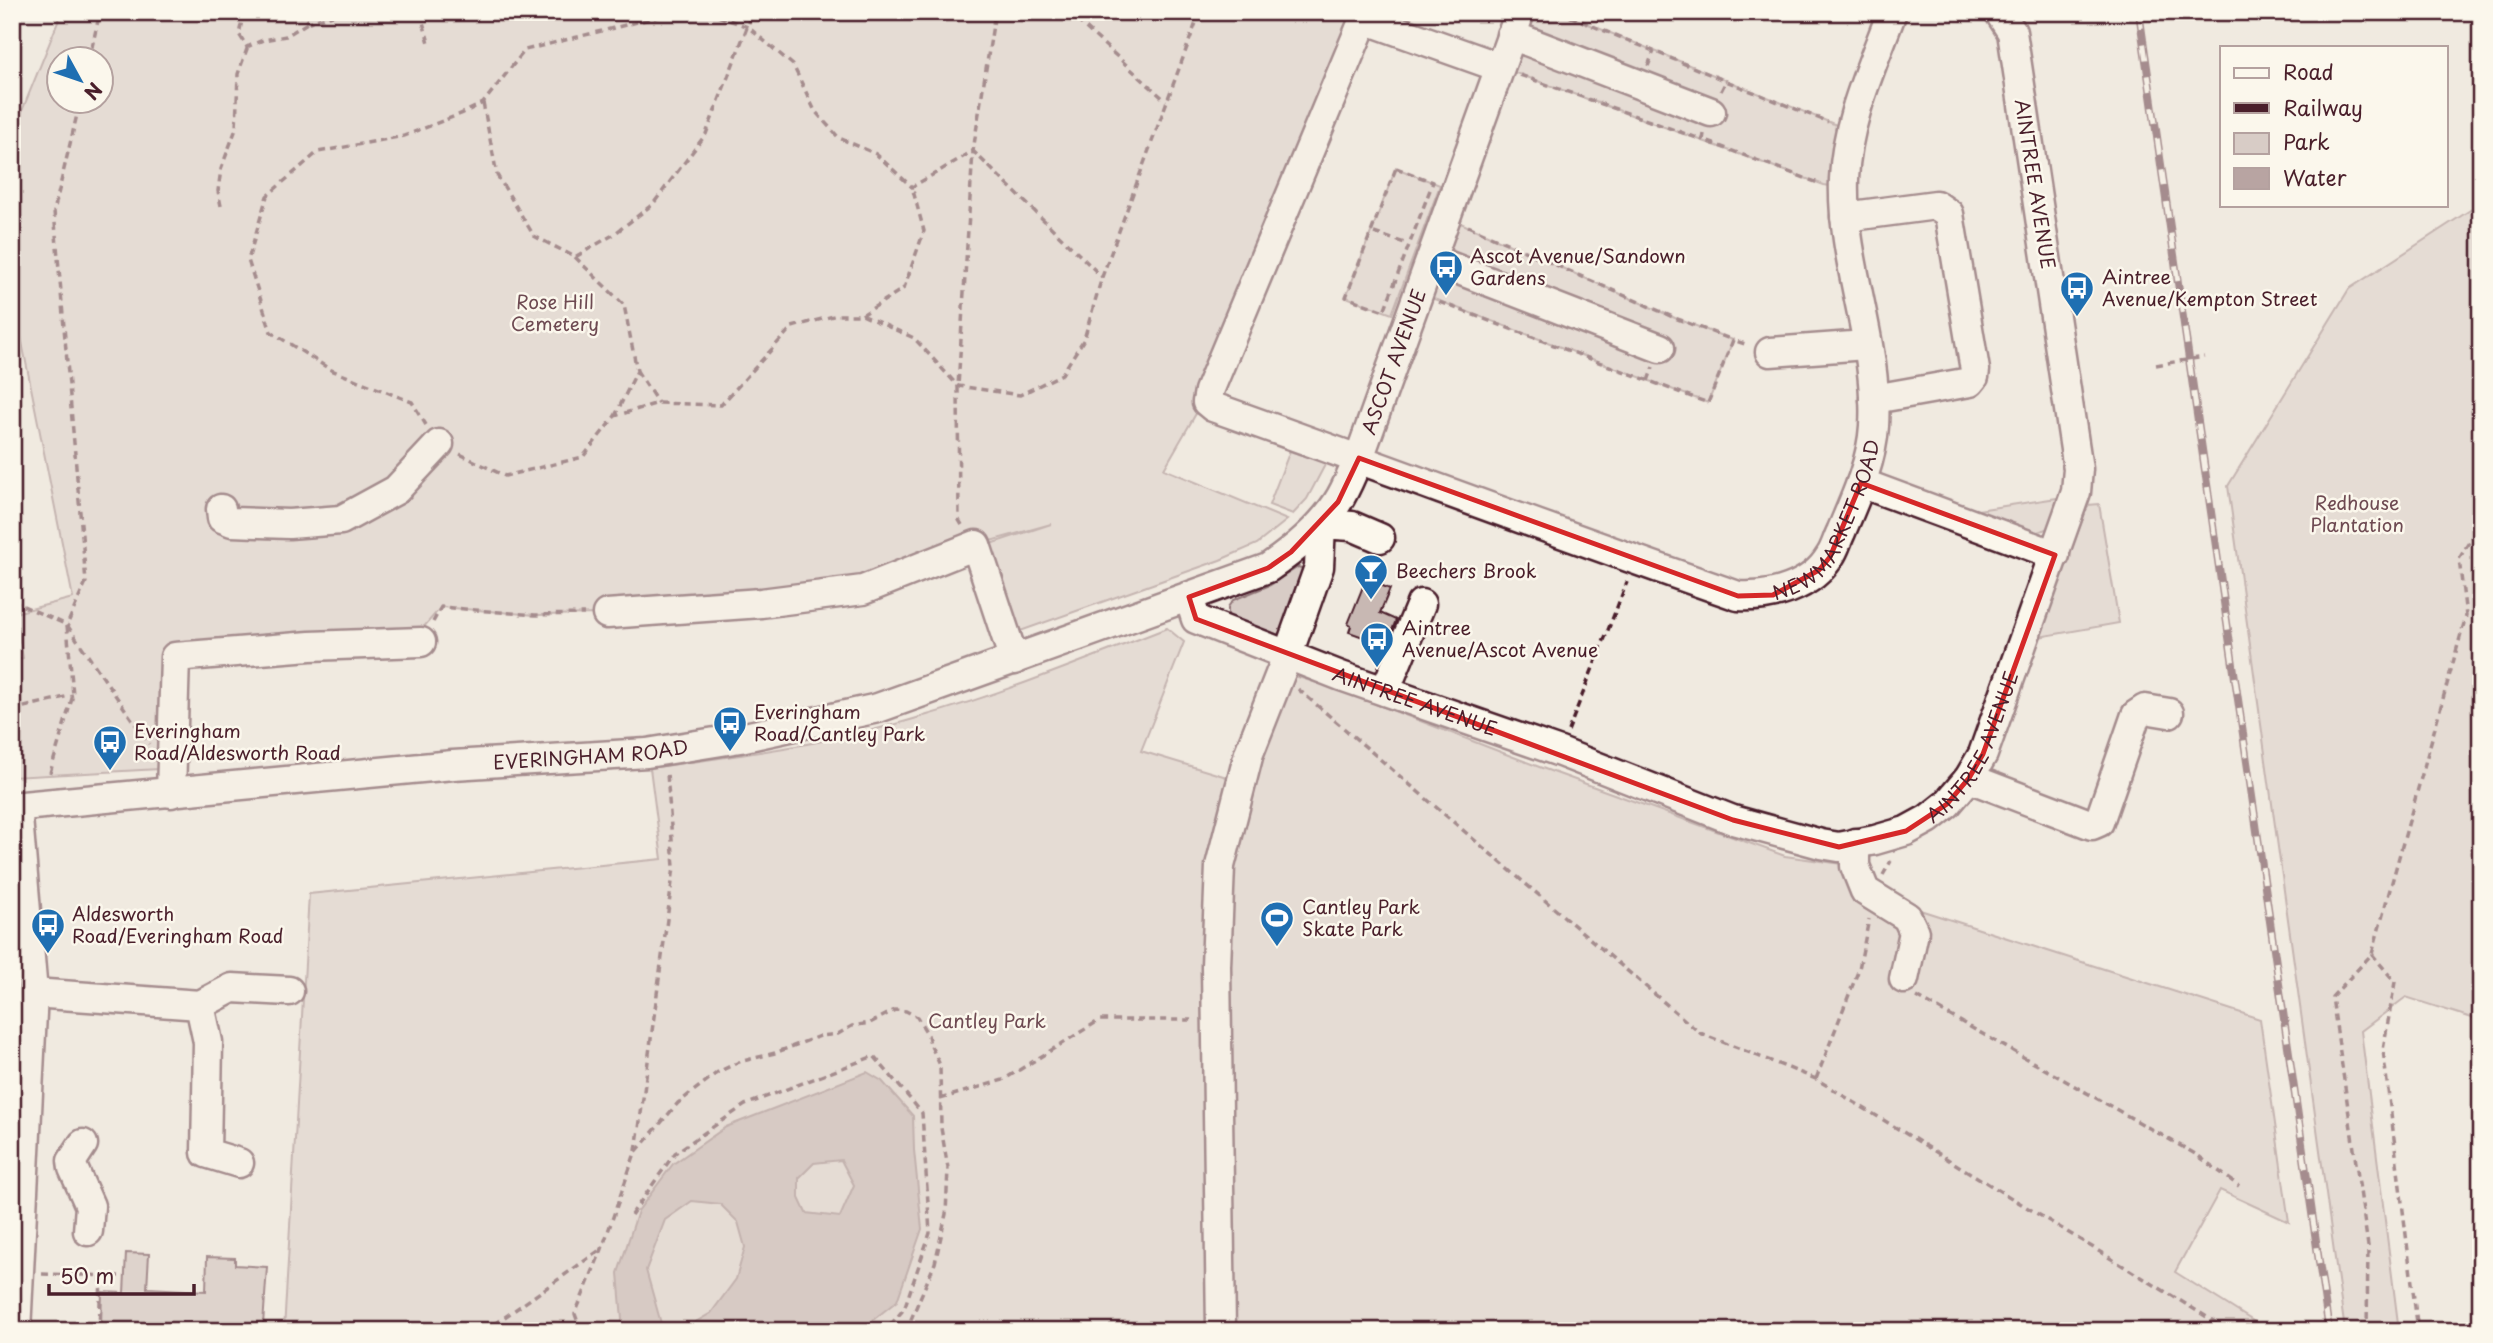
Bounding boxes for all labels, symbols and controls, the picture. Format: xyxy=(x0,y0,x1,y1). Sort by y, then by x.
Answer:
north arrow xyxy=(46,46,116,116)
legend xyxy=(2220,46,2448,206)
text: Road xyxy=(2283,55,2334,87)
text: N xyxy=(78,77,109,106)
text: Railway xyxy=(2283,91,2363,123)
street label: AINTREE AVENUE xyxy=(2009,97,2063,271)
text: Park xyxy=(2283,125,2330,157)
text: Water xyxy=(2283,161,2347,193)
place label: Ascot Avenue/Sandown Gardens xyxy=(1470,241,1686,291)
bus stop icon: Ascot Avenue/Sandown Gardens xyxy=(1427,248,1465,297)
place label: Aintree Avenue/Kempton Street xyxy=(2102,262,2318,312)
bus stop icon: Aintree Avenue/Kempton Street xyxy=(2058,269,2096,318)
street label: ASCOT AVENUE xyxy=(1354,285,1432,438)
park label: Rose Hill Cemetery xyxy=(511,287,599,337)
street label: NEWMARKET ROAD xyxy=(1769,437,1885,606)
park label: Redhouse Plantation xyxy=(2310,488,2404,538)
bar icon: Beechers Brook xyxy=(1352,552,1390,601)
place label: Beechers Brook xyxy=(1396,556,1537,584)
place label: Aintree Avenue/Ascot Avenue xyxy=(1402,613,1598,663)
bus stop icon: Aintree Avenue/Ascot Avenue xyxy=(1358,620,1396,669)
street label: AINTREE AVENUE xyxy=(1329,659,1501,742)
street label: AINTREE AVENUE xyxy=(1919,667,2024,829)
place label: Everingham Road/Cantley Park xyxy=(754,697,926,747)
bus stop icon: Everingham Road/Cantley Park xyxy=(711,704,749,753)
place label: Everingham Road/Aldesworth Road xyxy=(134,716,341,766)
bus stop icon: Everingham Road/Aldesworth Road xyxy=(91,723,129,772)
street label: EVERINGHAM ROAD xyxy=(492,732,690,775)
place label: Cantley Park Skate Park xyxy=(1302,892,1420,942)
place label: Aldesworth Road/Everingham Road xyxy=(72,899,283,949)
sports icon: Cantley Park Skate Park xyxy=(1258,899,1296,948)
bus stop icon: Aldesworth Road/Everingham Road xyxy=(29,906,67,955)
park label: Cantley Park xyxy=(928,1006,1046,1034)
scale bar xyxy=(49,1252,194,1296)
text: 50 m xyxy=(60,1259,114,1291)

